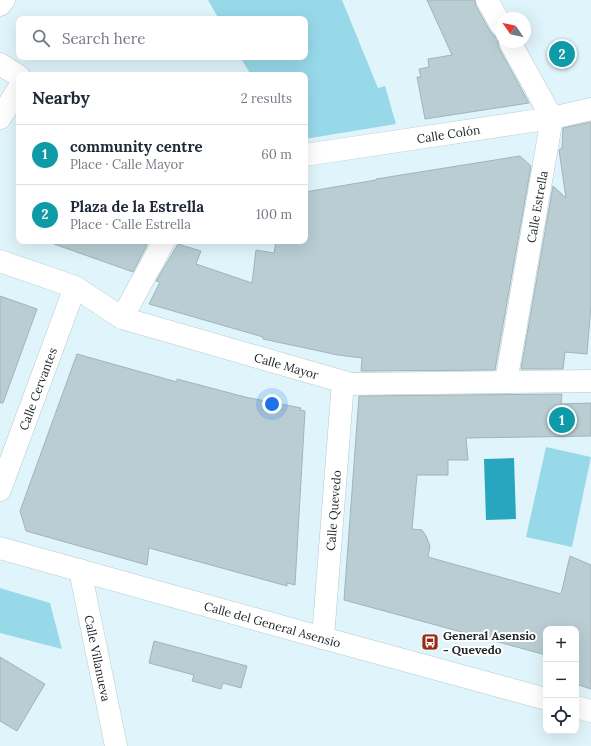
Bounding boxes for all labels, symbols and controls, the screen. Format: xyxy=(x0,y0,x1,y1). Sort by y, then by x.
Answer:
north arrow xyxy=(495,12,531,48)
search box xyxy=(16,16,308,60)
icon: search xyxy=(30,27,52,49)
text: Search here xyxy=(62,29,145,48)
pin: 2 xyxy=(549,39,575,69)
text: Nearby xyxy=(32,87,90,109)
text: 2 results xyxy=(241,90,292,107)
street label: Calle Colón xyxy=(416,121,481,146)
text: community centre xyxy=(70,137,203,156)
text: 1 xyxy=(42,146,48,163)
text: 60 m xyxy=(261,146,292,163)
text: Place · Calle Mayor xyxy=(70,156,184,173)
street label: Calle Estrella xyxy=(523,169,550,244)
text: Plaza de la Estrella xyxy=(70,197,204,216)
text: 2 xyxy=(42,206,48,223)
text: 100 m xyxy=(256,206,292,223)
text: Place · Calle Estrella xyxy=(70,216,191,233)
street label: Calle Cervantes xyxy=(15,345,60,432)
street label: Calle Mayor xyxy=(253,349,321,382)
your location xyxy=(262,394,282,414)
pin: 1 xyxy=(549,405,575,435)
street label: Calle Quevedo xyxy=(322,470,344,551)
street label: Calle del General Asensio xyxy=(203,598,343,650)
street label: Calle Villanueva xyxy=(82,614,114,703)
map controls xyxy=(543,626,579,734)
button: + xyxy=(543,626,579,662)
place label: General Asensio - Quevedo xyxy=(443,628,536,657)
bus stop icon: General Asensio - Quevedo xyxy=(420,632,440,652)
button: − xyxy=(543,662,579,698)
button: locate xyxy=(543,698,579,734)

